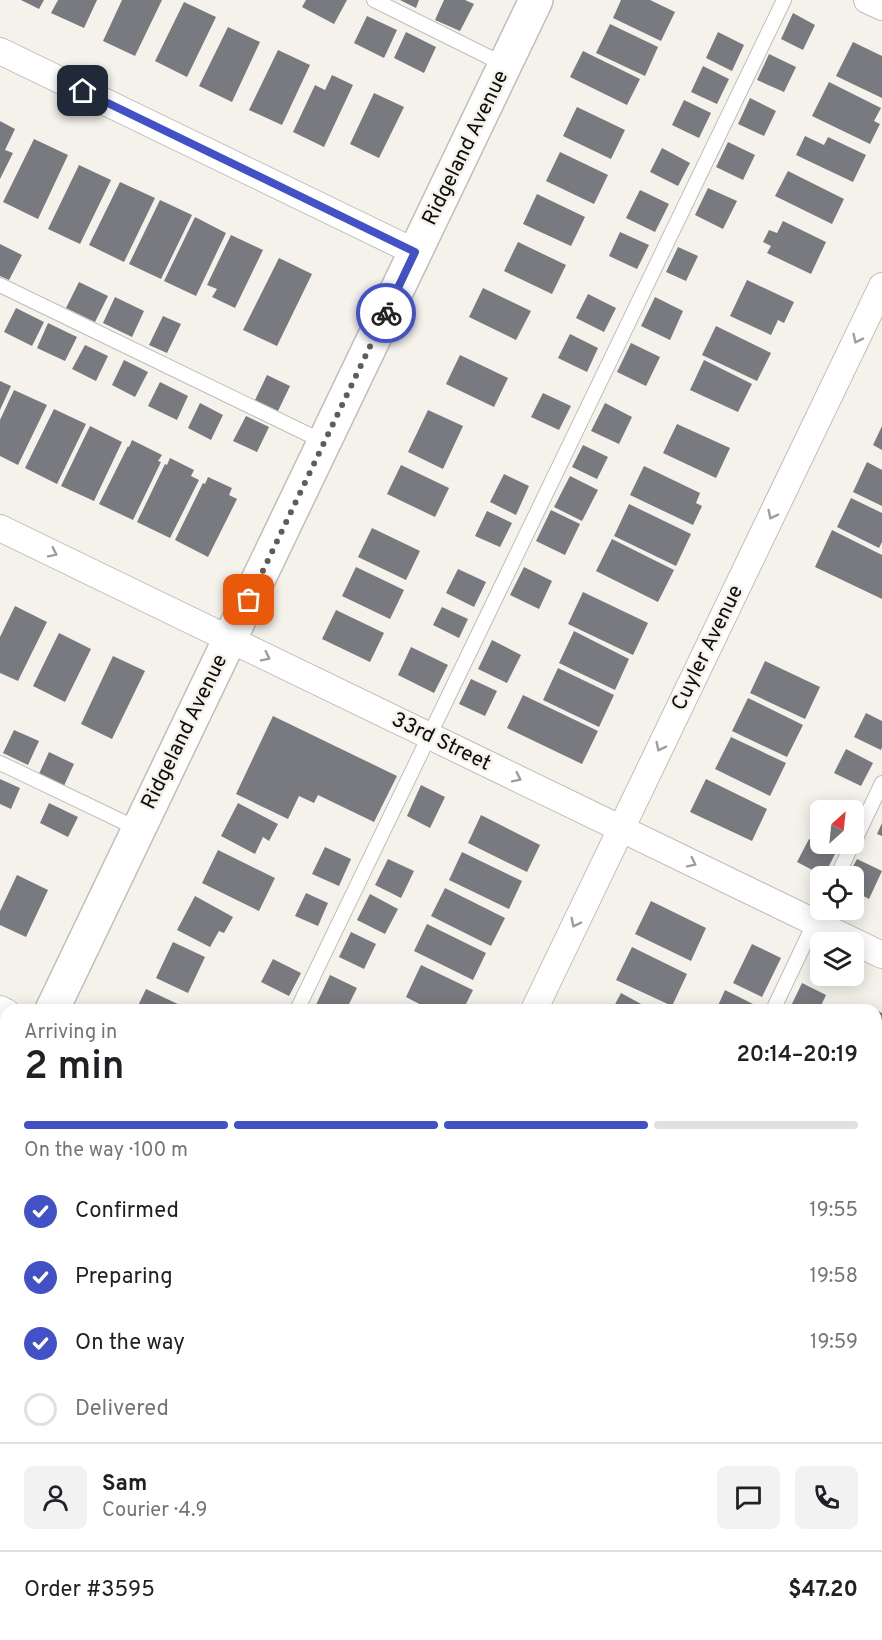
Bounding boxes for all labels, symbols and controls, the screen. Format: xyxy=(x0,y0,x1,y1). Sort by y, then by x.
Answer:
pin xyxy=(57,65,108,116)
street label: Ridgeland Avenue xyxy=(417,66,515,230)
icon: home xyxy=(66,74,99,107)
courier xyxy=(356,283,416,343)
icon: bike xyxy=(370,297,403,330)
one-way arrow xyxy=(852,333,864,344)
one-way arrow xyxy=(768,508,779,519)
one-way arrow xyxy=(46,546,57,558)
pin xyxy=(223,574,274,625)
street label: Cuyler Avenue xyxy=(666,581,750,715)
icon: bag xyxy=(232,583,265,616)
one-way arrow xyxy=(259,649,270,661)
street label: Ridgeland Avenue xyxy=(136,650,234,814)
street label: 33rd Street xyxy=(387,706,495,778)
one-way arrow xyxy=(656,741,667,752)
one-way arrow xyxy=(510,771,521,783)
north arrow xyxy=(810,800,864,854)
map controls xyxy=(810,800,864,986)
one-way arrow xyxy=(686,856,697,868)
button: locate xyxy=(810,866,864,920)
one-way arrow xyxy=(571,916,583,927)
button: layers xyxy=(810,932,864,986)
text: Arriving in xyxy=(24,1020,117,1046)
text: 20:14–20:19 xyxy=(736,1042,858,1069)
text: 2 min xyxy=(24,1044,125,1093)
text: On the way · 100 m xyxy=(24,1138,188,1164)
icon: check xyxy=(24,1195,57,1228)
text: Confirmed xyxy=(75,1198,179,1225)
text: 19:55 xyxy=(809,1198,858,1224)
icon: check xyxy=(24,1261,57,1294)
text: Preparing xyxy=(75,1264,173,1291)
text: 19:58 xyxy=(809,1264,858,1290)
icon: check xyxy=(24,1327,57,1360)
text: On the way xyxy=(75,1330,185,1357)
text: 19:59 xyxy=(810,1330,858,1356)
text: Delivered xyxy=(75,1396,169,1423)
button: person xyxy=(24,1466,87,1529)
button: chat xyxy=(717,1466,780,1529)
button: phone xyxy=(795,1466,858,1529)
text: Sam xyxy=(102,1471,147,1498)
text: Courier · 4.9 xyxy=(102,1498,207,1524)
text: Order #3595 xyxy=(24,1577,155,1604)
text: $47.20 xyxy=(788,1577,858,1604)

